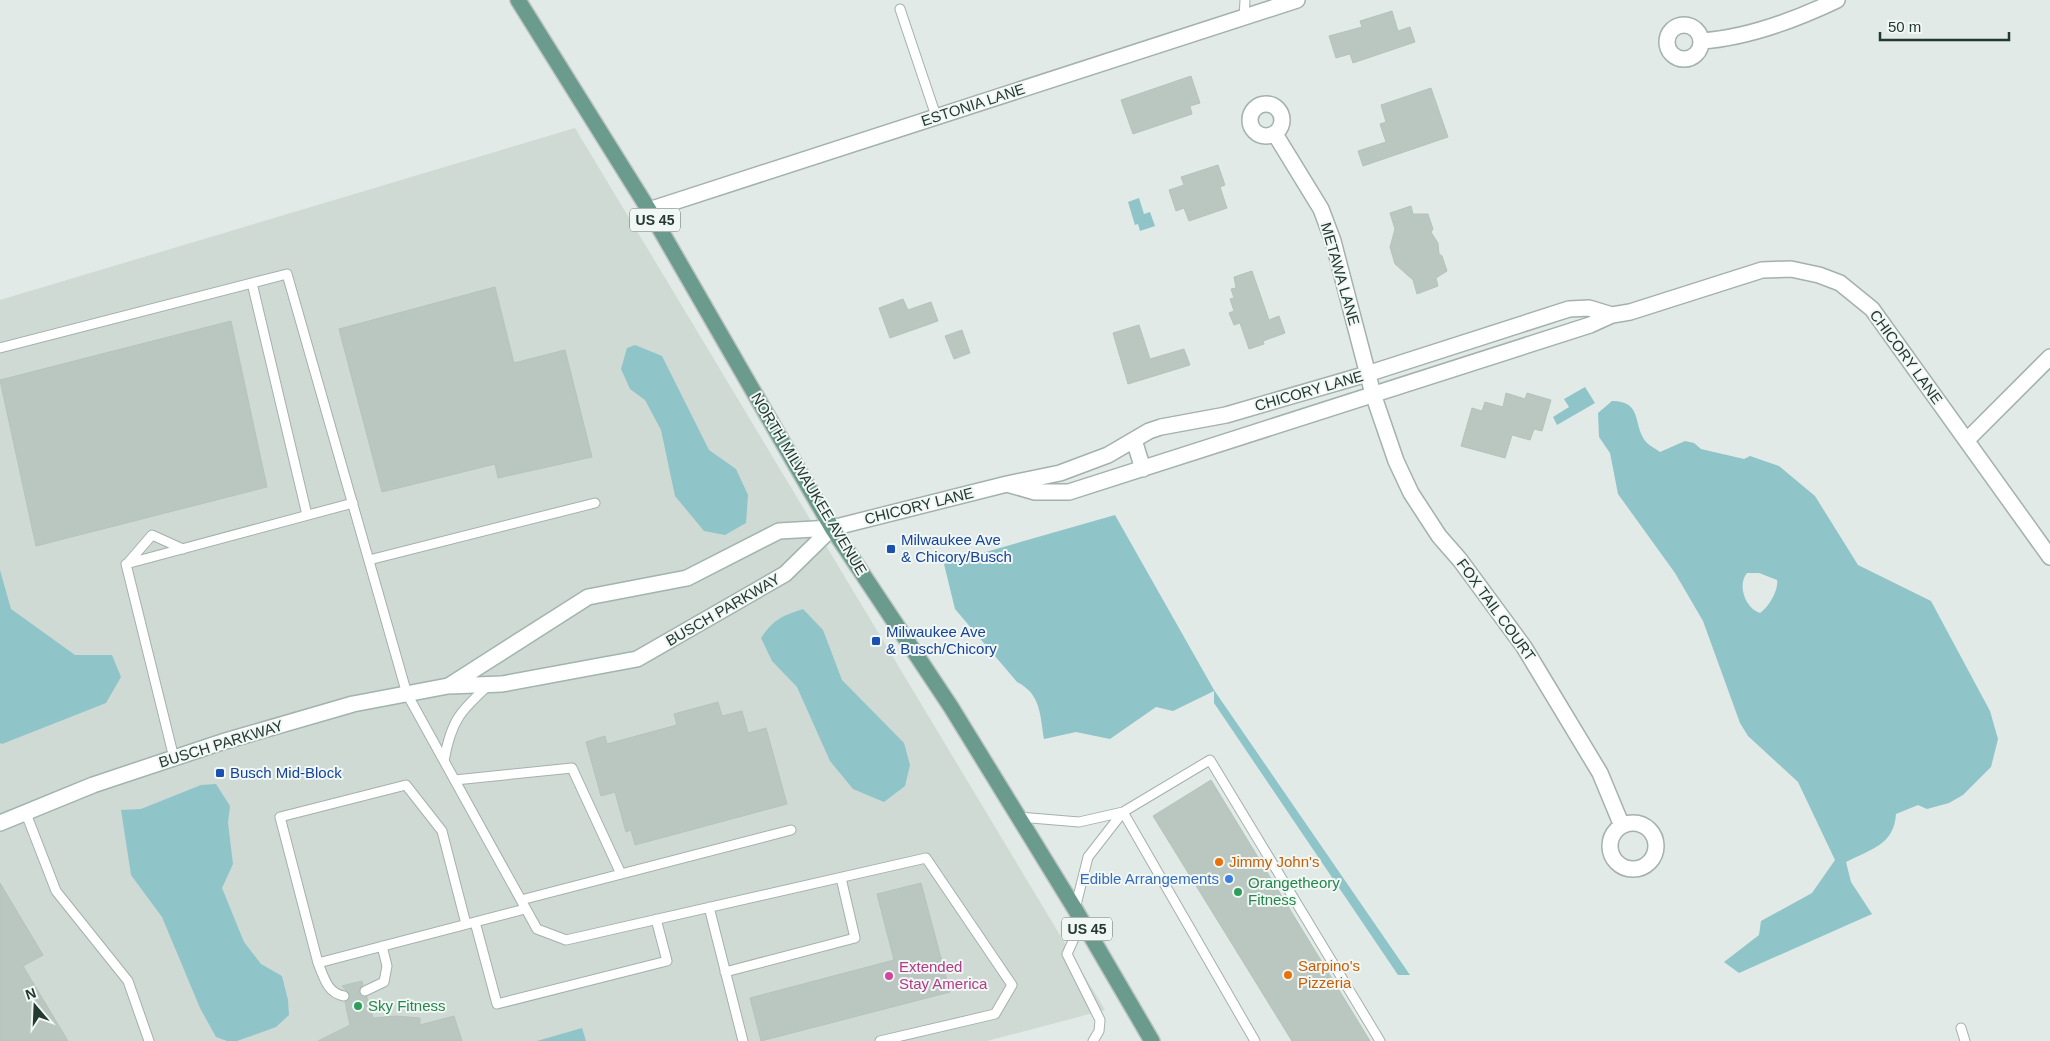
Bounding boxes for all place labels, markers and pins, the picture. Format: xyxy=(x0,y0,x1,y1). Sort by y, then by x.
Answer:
place label: Milwaukee Ave & Chicory/Busch xyxy=(901,531,1012,565)
marker: Milwaukee Ave & Chicory/Busch xyxy=(885,543,897,555)
place label: Milwaukee Ave & Busch/Chicory xyxy=(886,623,997,657)
marker: Milwaukee Ave & Busch/Chicory xyxy=(870,635,882,647)
place label: Busch Mid-Block xyxy=(230,764,342,781)
marker: Busch Mid-Block xyxy=(214,767,226,779)
place label: Jimmy John's xyxy=(1229,853,1319,870)
marker: Jimmy John's xyxy=(1213,856,1225,868)
place label: Edible Arrangements xyxy=(1080,870,1219,887)
marker: Edible Arrangements xyxy=(1223,873,1235,885)
place label: Orangetheory Fitness xyxy=(1248,874,1340,908)
marker: Orangetheory Fitness xyxy=(1232,886,1244,898)
place label: Sarpino's Pizzeria xyxy=(1298,957,1360,991)
place label: Extended Stay America xyxy=(899,958,988,992)
marker: Sarpino's Pizzeria xyxy=(1282,969,1294,981)
marker: Extended Stay America xyxy=(883,970,895,982)
place label: Sky Fitness xyxy=(368,997,446,1014)
marker: Sky Fitness xyxy=(352,1000,364,1012)

